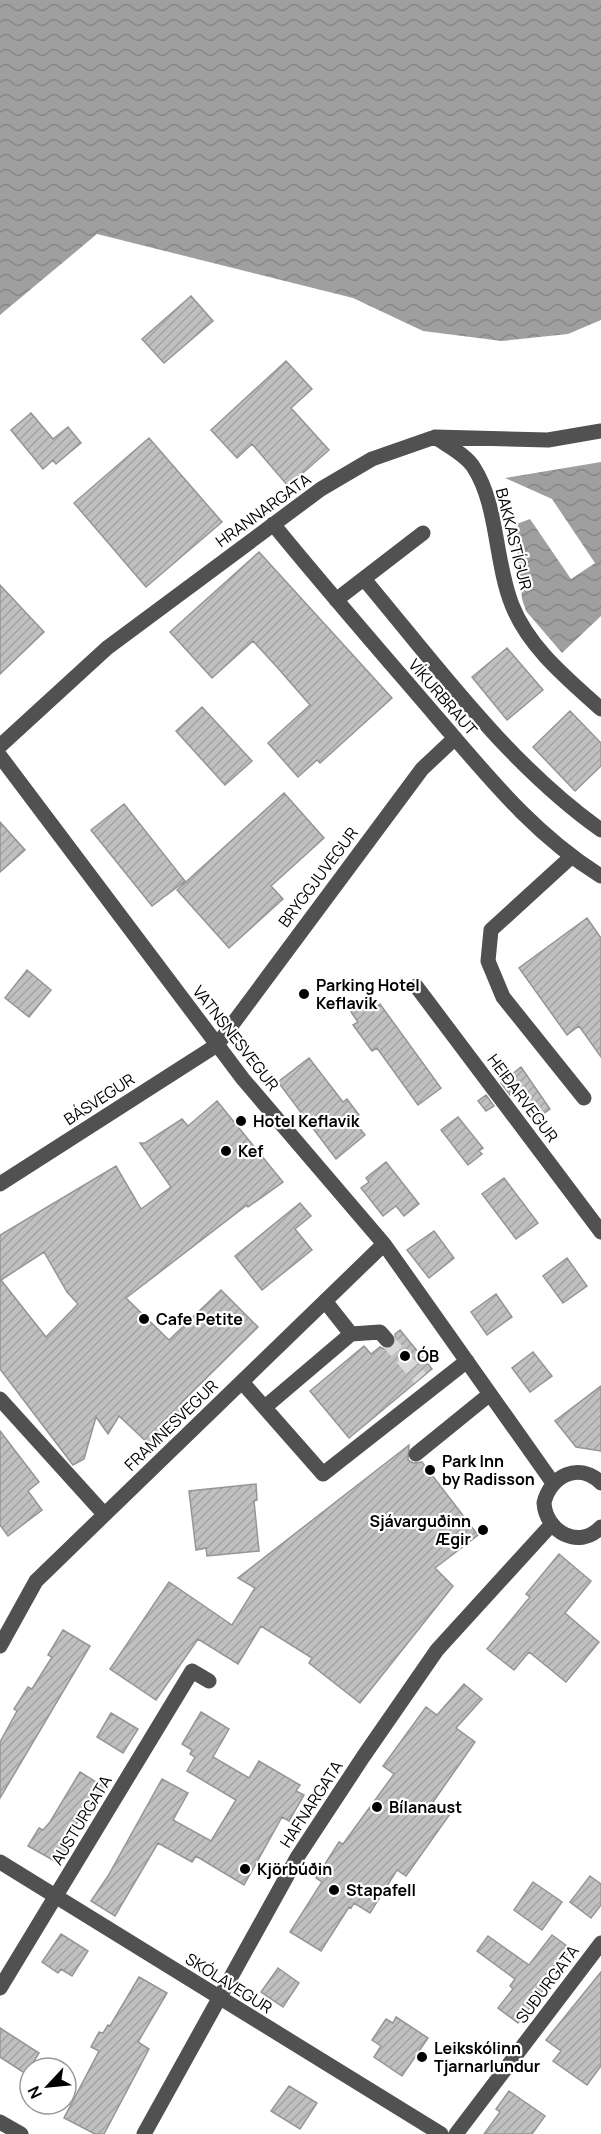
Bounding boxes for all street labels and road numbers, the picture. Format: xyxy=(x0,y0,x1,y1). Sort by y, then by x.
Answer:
street label: HRANNARGATA xyxy=(211,468,315,552)
street label: BAKKASTÍGUR xyxy=(491,486,537,592)
street label: VÍKURBRAUT xyxy=(404,654,483,740)
street label: BRYGGJUVEGUR xyxy=(273,822,363,932)
street label: VATNSNESVEGUR xyxy=(188,981,284,1095)
street label: HEIÐARVEGUR xyxy=(483,1049,563,1147)
street label: BÁSVEGUR xyxy=(59,1068,139,1130)
street label: FRAMNESVEGUR xyxy=(120,1375,222,1475)
street label: HAFNARGATA xyxy=(275,1756,347,1852)
street label: AUSTURGATA xyxy=(46,1771,116,1869)
street label: SUÐURGATA xyxy=(510,1940,584,2028)
street label: SKÓLAVEGUR xyxy=(181,1948,277,2018)

